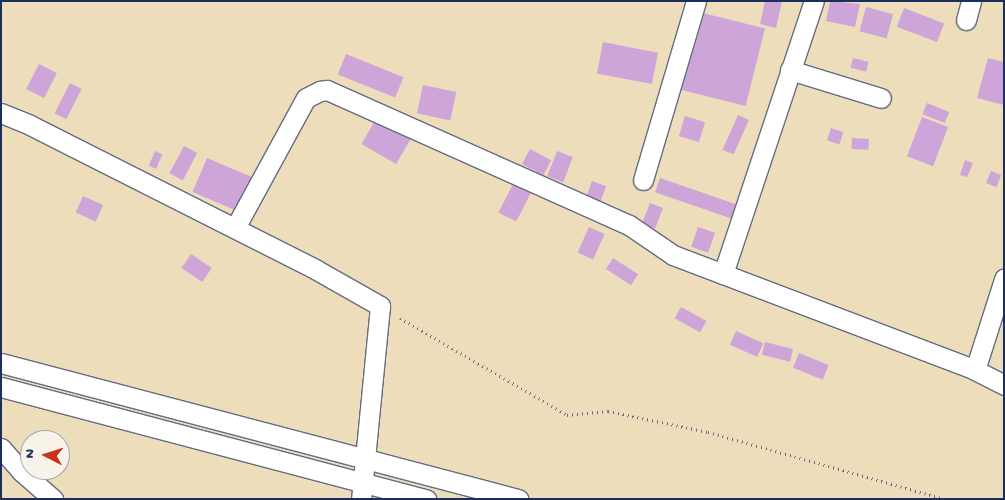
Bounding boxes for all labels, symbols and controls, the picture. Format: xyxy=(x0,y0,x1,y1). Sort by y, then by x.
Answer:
north arrow xyxy=(20,430,70,480)
text: N xyxy=(22,448,39,459)

